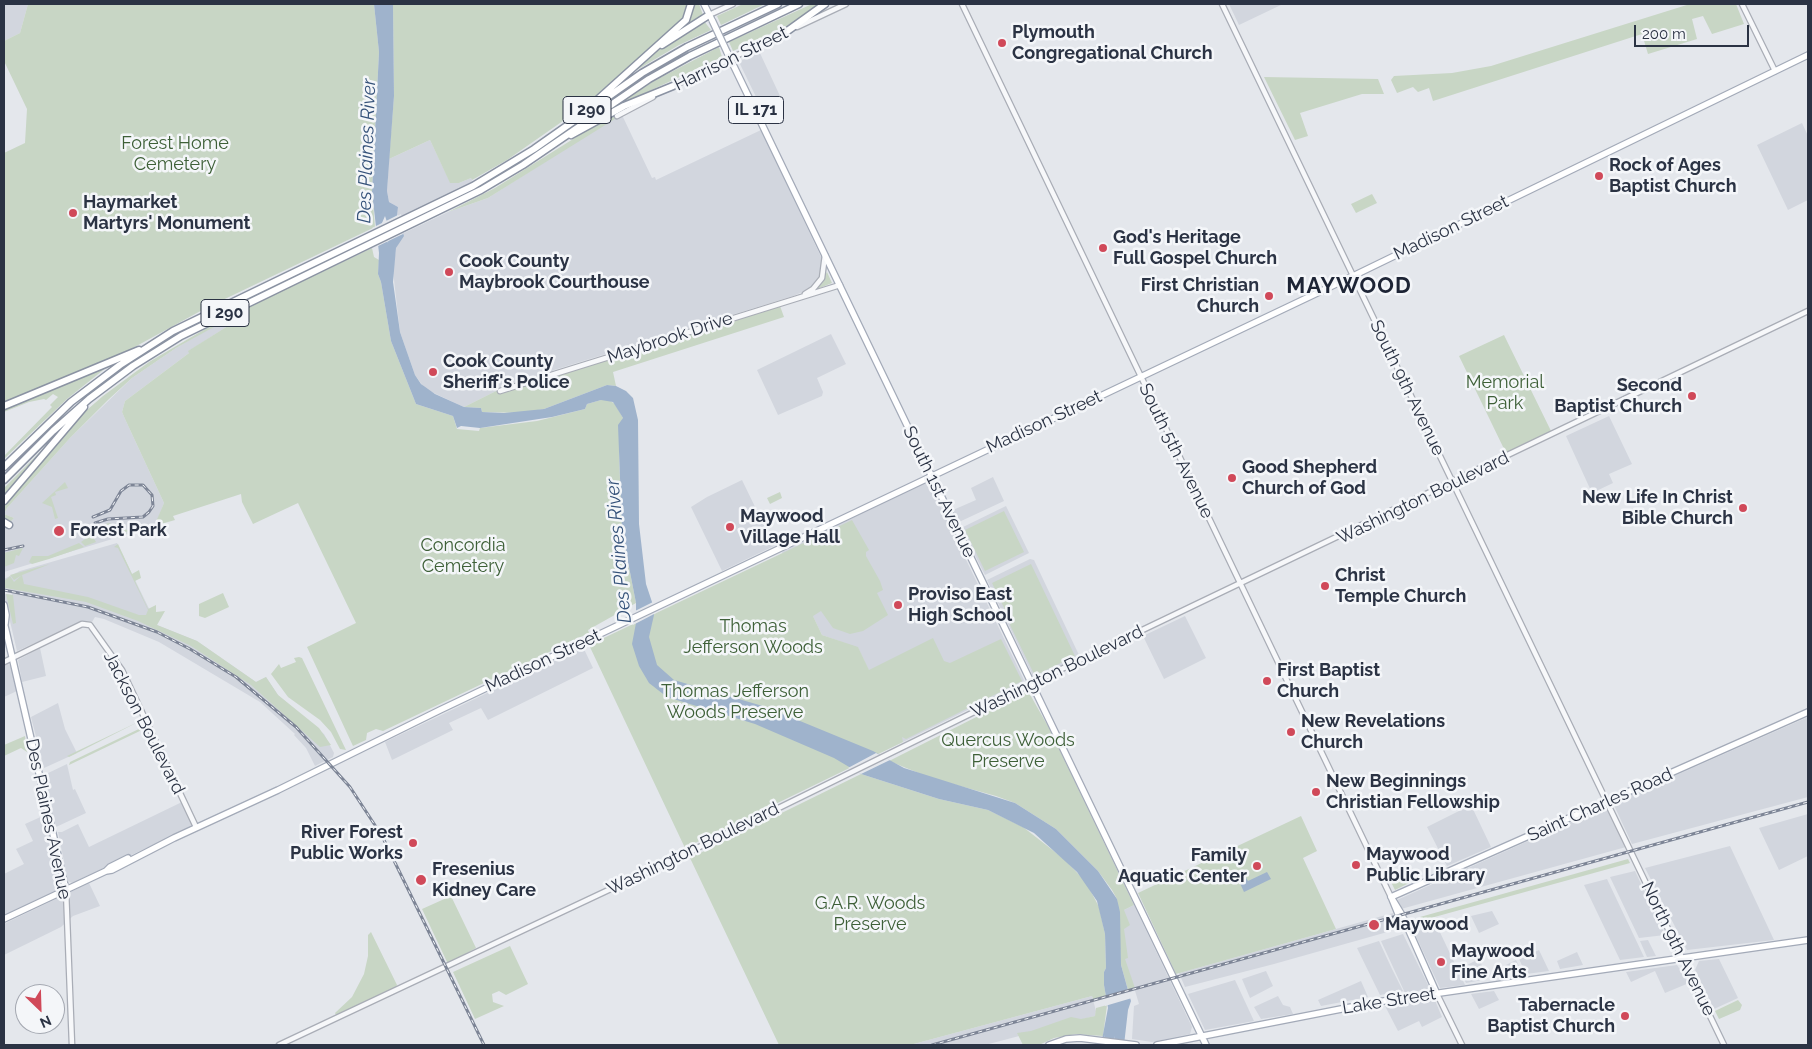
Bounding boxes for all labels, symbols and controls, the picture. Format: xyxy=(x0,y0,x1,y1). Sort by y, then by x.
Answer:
scale bar xyxy=(1637,15,1752,47)
street label: Harrison Street xyxy=(671,22,791,96)
place label: Plymouth Congregational Church xyxy=(1012,22,1213,64)
text: 200 m xyxy=(1642,25,1686,43)
marker: Plymouth Congregational Church xyxy=(996,37,1008,49)
water label: Des Plaines River xyxy=(353,78,381,224)
road number: I 290 xyxy=(563,96,611,124)
road number: IL 171 xyxy=(728,96,784,124)
park label: Forest Home Cemetery xyxy=(121,133,229,176)
place label: Rock of Ages Baptist Church xyxy=(1609,155,1737,198)
marker: Rock of Ages Baptist Church xyxy=(1593,170,1605,182)
street label: Madison Street xyxy=(1390,191,1512,265)
place label: Haymarket Martyrs' Monument xyxy=(83,192,250,234)
marker: Haymarket Martyrs' Monument xyxy=(67,207,79,219)
place label: God's Heritage Full Gospel Church xyxy=(1113,227,1277,270)
marker: God's Heritage Full Gospel Church xyxy=(1097,242,1109,254)
place label: Cook County Maybrook Courthouse xyxy=(459,251,650,294)
marker: Cook County Maybrook Courthouse xyxy=(443,266,455,278)
district label: MAYWOOD xyxy=(1285,273,1413,299)
place label: First Christian Church xyxy=(1141,275,1259,318)
marker: First Christian Church xyxy=(1263,290,1275,302)
road number: I 290 xyxy=(201,300,249,326)
street label: Maybrook Drive xyxy=(605,308,735,368)
street label: South 9th Avenue xyxy=(1365,317,1449,459)
place label: Cook County Sheriff's Police xyxy=(443,351,570,394)
marker: Cook County Sheriff's Police xyxy=(427,366,439,378)
park label: Memorial Park xyxy=(1466,372,1544,414)
place label: Second Baptist Church xyxy=(1554,375,1682,418)
street label: South 5th Avenue xyxy=(1134,380,1218,522)
street label: Madison Street xyxy=(983,386,1105,458)
marker: Second Baptist Church xyxy=(1686,390,1698,402)
street label: South 1st Avenue xyxy=(898,423,980,561)
street label: Washington Boulevard xyxy=(1333,447,1513,549)
place label: Good Shepherd Church of God xyxy=(1242,457,1377,499)
marker: Good Shepherd Church of God xyxy=(1226,472,1238,484)
water label: Des Plaines River xyxy=(601,478,637,624)
place label: New Life In Christ Bible Church xyxy=(1582,487,1733,530)
marker: New Life In Christ Bible Church xyxy=(1737,502,1749,514)
place label: Maywood Village Hall xyxy=(740,506,840,548)
place label: Forest Park xyxy=(70,520,167,542)
marker: Maywood Village Hall xyxy=(724,521,736,533)
marker: Forest Park xyxy=(52,524,66,538)
park label: Concordia Cemetery xyxy=(420,535,506,578)
place label: Christ Temple Church xyxy=(1335,565,1466,608)
marker: Christ Temple Church xyxy=(1319,580,1331,592)
place label: Proviso East High School xyxy=(908,584,1012,626)
marker: Proviso East High School xyxy=(892,599,904,611)
park label: Thomas Jefferson Woods xyxy=(683,616,823,659)
street label: Washington Boulevard xyxy=(967,621,1147,723)
street label: Madison Street xyxy=(482,625,604,697)
street label: Jackson Boulevard xyxy=(99,648,189,798)
place label: First Baptist Church xyxy=(1277,660,1380,702)
marker: First Baptist Church xyxy=(1261,675,1273,687)
park label: Thomas Jefferson Woods Preserve xyxy=(661,681,809,724)
place label: New Revelations Church xyxy=(1301,711,1445,754)
marker: New Revelations Church xyxy=(1285,726,1297,738)
park label: Quercus Woods Preserve xyxy=(941,730,1075,772)
street label: Des Plaines Avenue xyxy=(20,737,76,901)
street label: Saint Charles Road xyxy=(1524,763,1676,847)
place label: New Beginnings Christian Fellowship xyxy=(1326,771,1500,814)
marker: New Beginnings Christian Fellowship xyxy=(1310,786,1322,798)
street label: Washington Boulevard xyxy=(603,798,783,900)
place label: River Forest Public Works xyxy=(290,822,403,864)
marker: River Forest Public Works xyxy=(407,837,419,849)
place label: Maywood Public Library xyxy=(1366,844,1485,886)
place label: Family Aquatic Center xyxy=(1118,845,1247,888)
place label: Fresenius Kidney Care xyxy=(432,859,536,902)
marker: Maywood Public Library xyxy=(1350,859,1362,871)
marker: Family Aquatic Center xyxy=(1251,860,1263,872)
marker: Fresenius Kidney Care xyxy=(414,873,428,887)
street label: North 9th Avenue xyxy=(1636,878,1720,1020)
park label: G.A.R. Woods Preserve xyxy=(815,893,925,936)
place label: Maywood xyxy=(1385,914,1469,936)
marker: Maywood xyxy=(1367,918,1381,932)
place label: Maywood Fine Arts xyxy=(1451,941,1535,984)
marker: Maywood Fine Arts xyxy=(1435,956,1447,968)
street label: Lake Street xyxy=(1341,983,1437,1019)
north arrow xyxy=(15,984,65,1034)
place label: Tabernacle Baptist Church xyxy=(1487,995,1615,1038)
marker: Tabernacle Baptist Church xyxy=(1619,1010,1631,1022)
text: N xyxy=(38,1012,54,1031)

